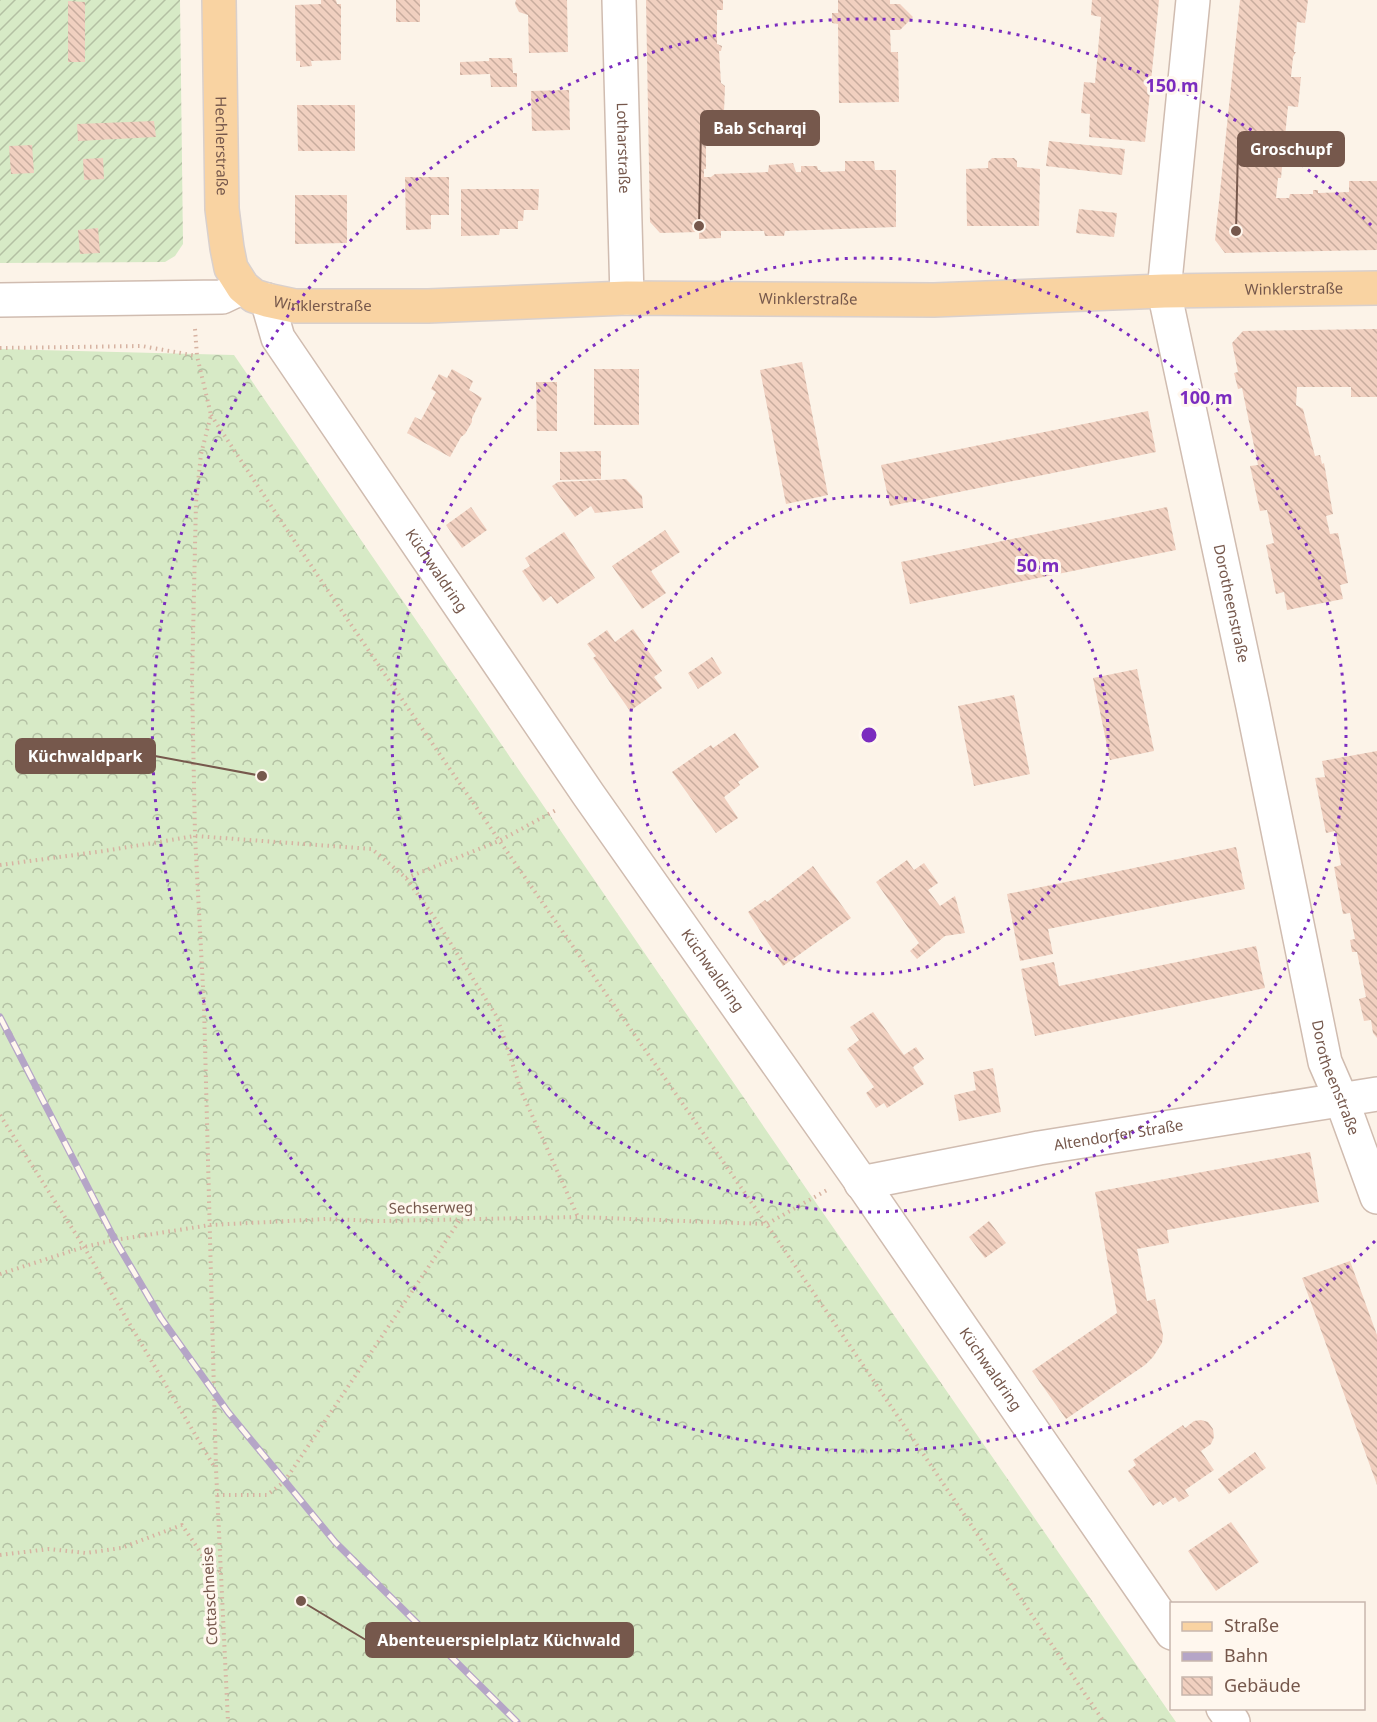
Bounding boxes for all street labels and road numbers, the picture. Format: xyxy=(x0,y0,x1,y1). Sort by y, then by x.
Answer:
street label: Hechlerstraße xyxy=(211,96,233,196)
street label: Lotharstraße xyxy=(613,102,635,194)
street label: Winklerstraße xyxy=(1245,277,1343,299)
street label: Winklerstraße xyxy=(759,288,858,309)
street label: Winklerstraße xyxy=(272,291,372,315)
street label: Küchwaldring xyxy=(402,524,473,616)
street label: Dorotheenstraße xyxy=(1209,542,1254,664)
street label: Küchwaldring xyxy=(677,925,749,1015)
street label: Dorotheenstraße xyxy=(1308,1018,1365,1138)
street label: Altendorfer Straße xyxy=(1052,1114,1185,1154)
street label: Sechserweg xyxy=(389,1196,473,1218)
street label: Küchwaldring xyxy=(955,1323,1027,1414)
street label: Cottaschneise xyxy=(196,1546,222,1646)

